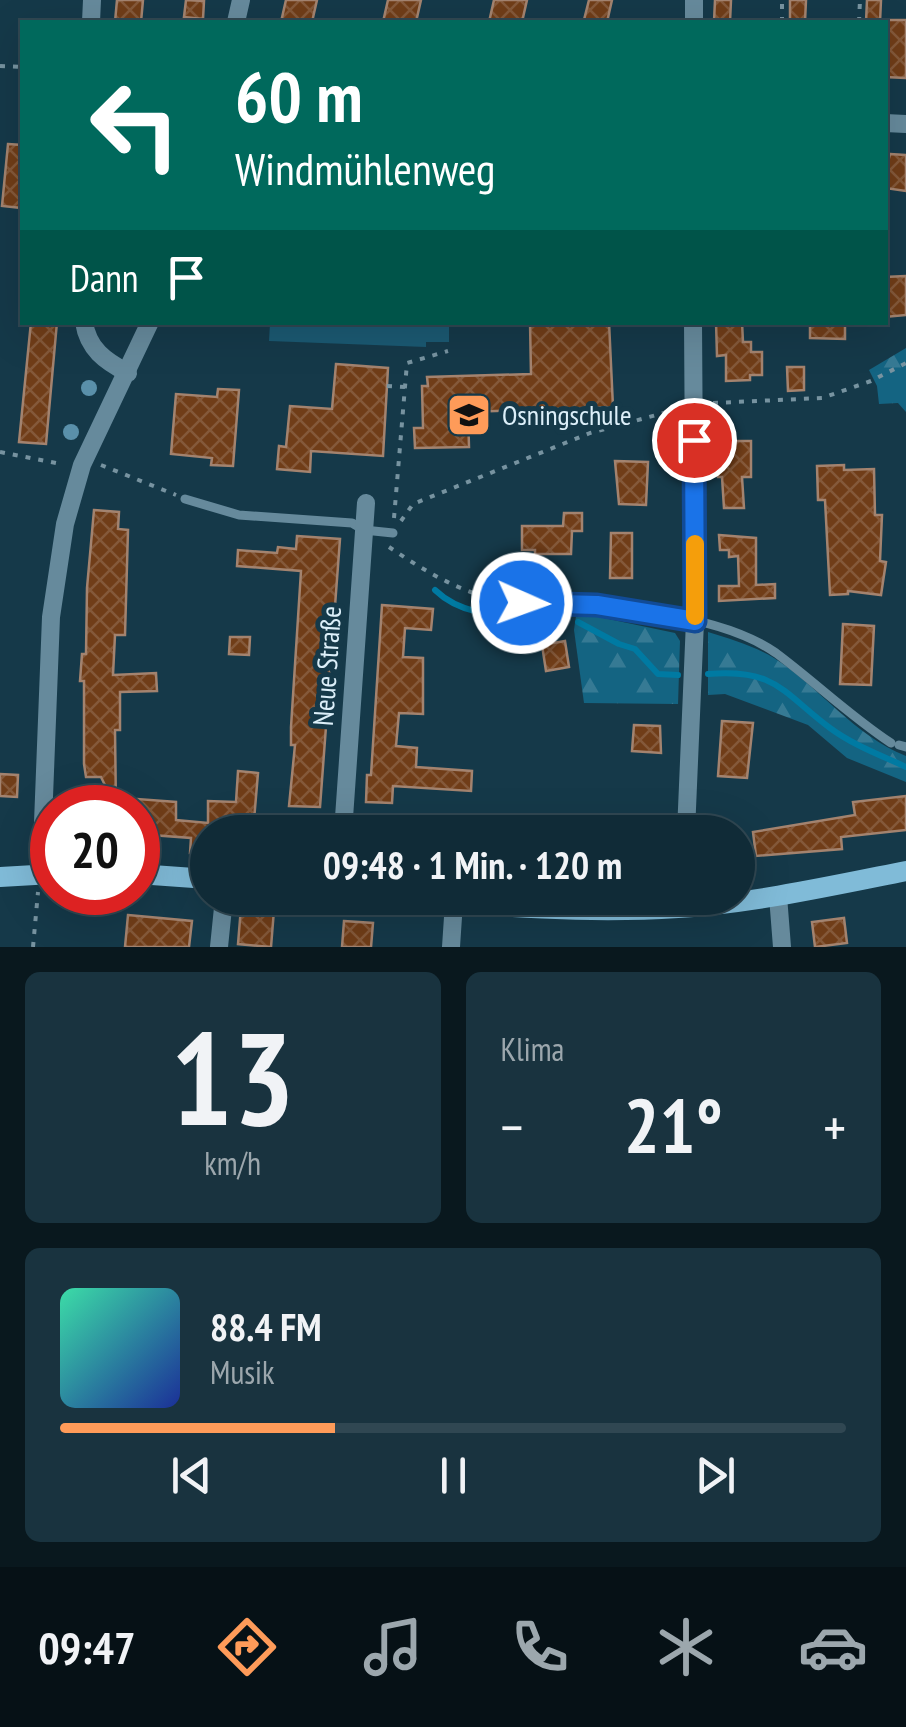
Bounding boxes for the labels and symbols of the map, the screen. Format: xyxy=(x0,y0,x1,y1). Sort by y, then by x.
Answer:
school or university icon: Osningschule xyxy=(446,392,492,438)
place label: Osningschule xyxy=(502,396,632,433)
pin xyxy=(652,398,737,483)
position arrow xyxy=(470,551,574,655)
street label: Neue Straße xyxy=(304,605,349,727)
speed limit sign: 20 xyxy=(30,785,160,915)

